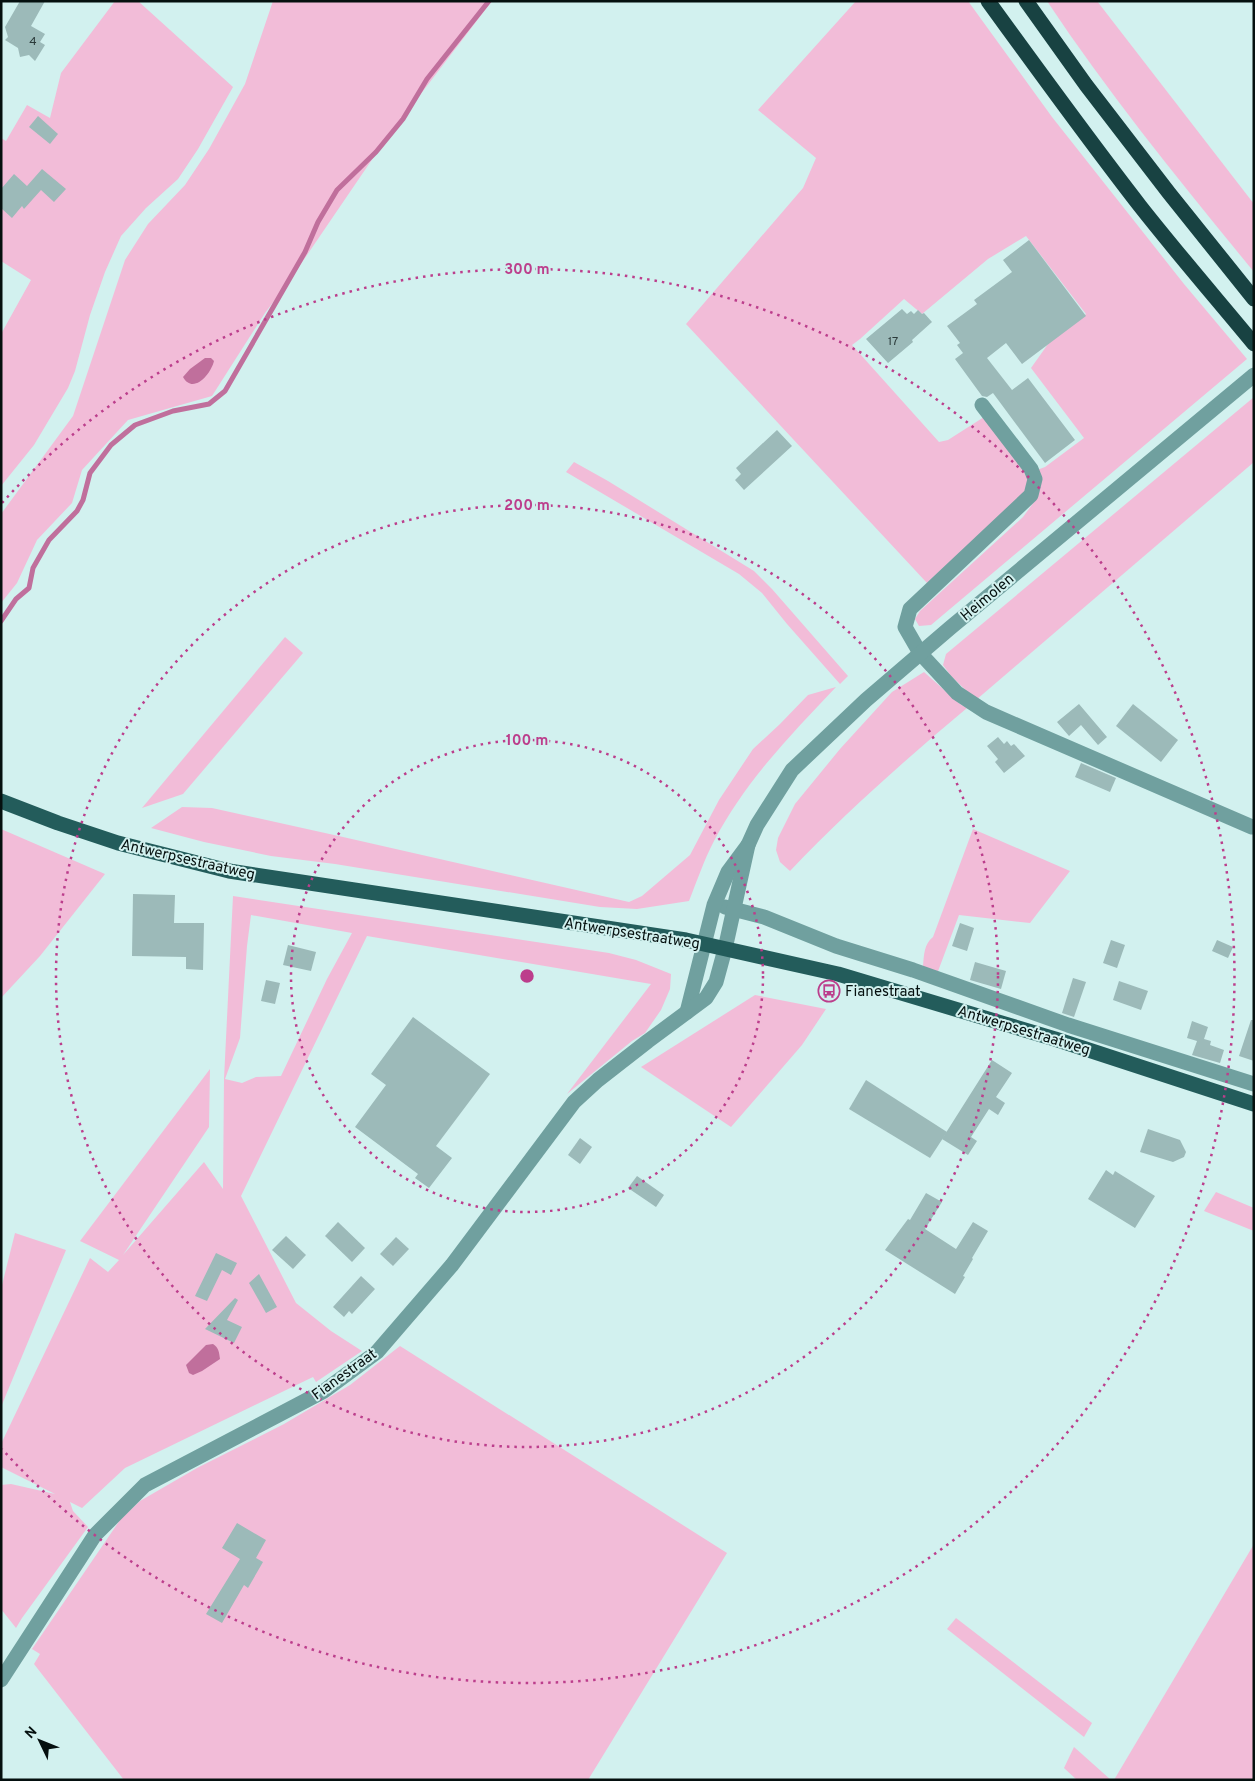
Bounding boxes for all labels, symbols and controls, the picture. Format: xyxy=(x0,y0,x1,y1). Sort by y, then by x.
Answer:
house number: 4 xyxy=(29,34,37,50)
text: 300 m xyxy=(504,261,550,280)
house number: 17 xyxy=(888,334,898,350)
text: 200 m xyxy=(504,497,550,516)
street label: Heimolen xyxy=(957,570,1019,626)
text: 100 m xyxy=(506,732,548,751)
street label: Antwerpsestraatweg xyxy=(119,836,257,885)
street label: Antwerpsestraatweg xyxy=(562,914,701,955)
centre of rings xyxy=(518,967,536,985)
bus stop icon: Fianestraat xyxy=(817,979,841,1003)
place label: Fianestraat xyxy=(845,983,921,1002)
street label: Antwerpsestraatweg xyxy=(955,1002,1092,1061)
street label: Fianestraat xyxy=(309,1345,381,1405)
north arrow xyxy=(15,1716,65,1766)
text: N xyxy=(22,1724,41,1743)

